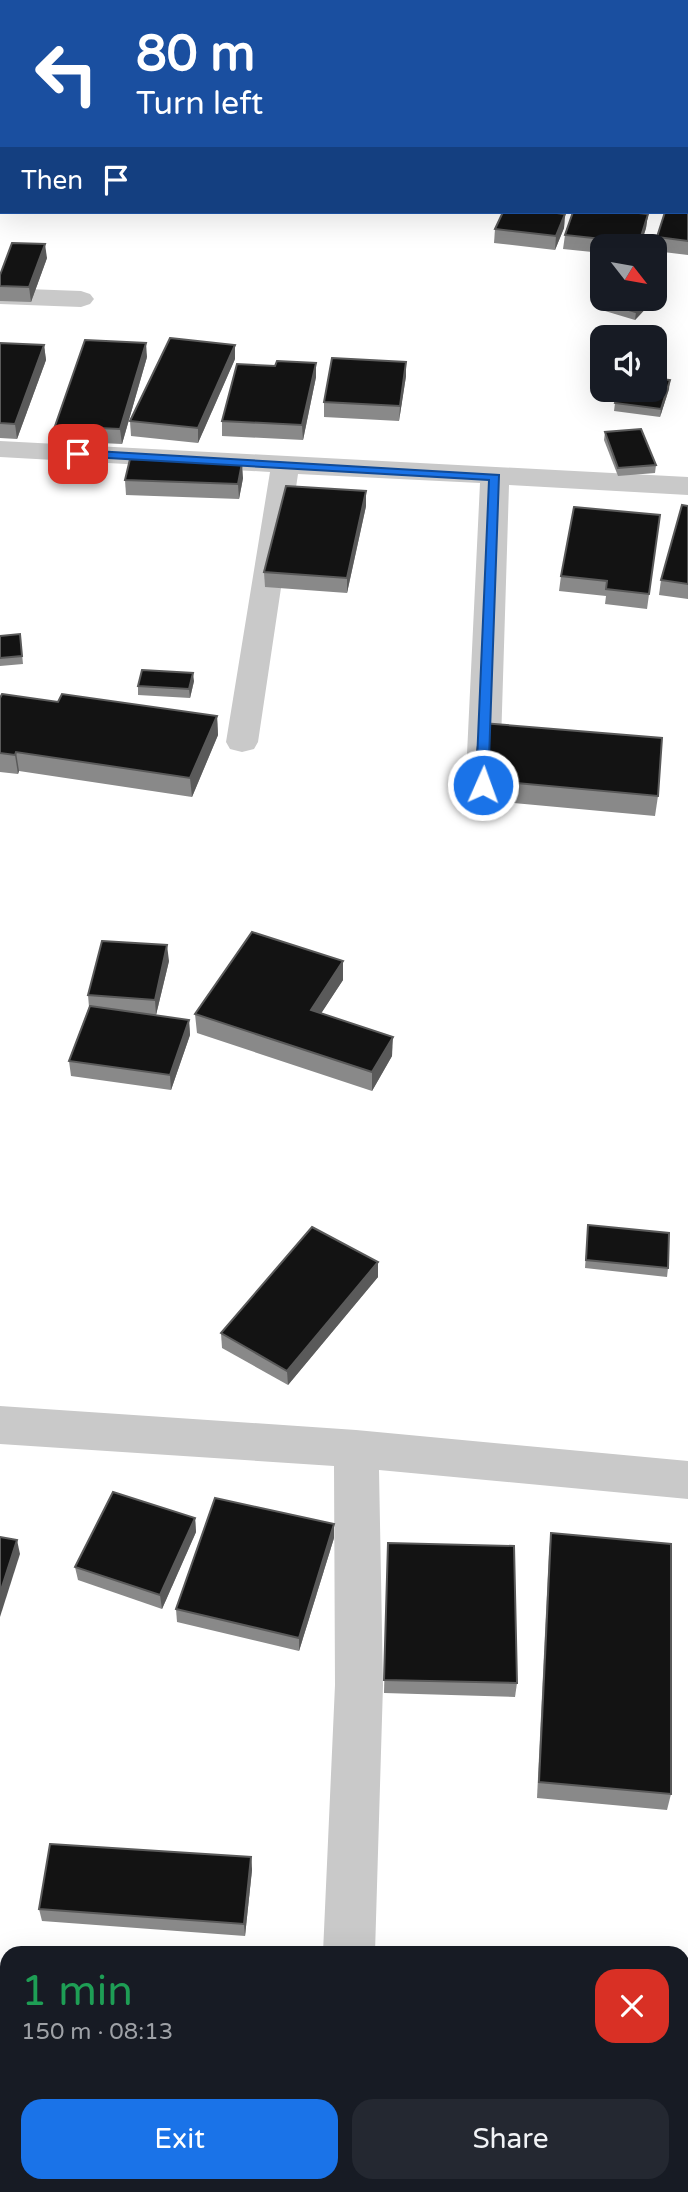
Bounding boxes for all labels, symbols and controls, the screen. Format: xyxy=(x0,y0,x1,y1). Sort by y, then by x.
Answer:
text: 80 m xyxy=(136,25,255,84)
icon: left xyxy=(21,28,112,119)
text: Turn left xyxy=(136,85,263,123)
icon: arrive xyxy=(97,161,135,199)
text: Then xyxy=(21,165,83,196)
north arrow xyxy=(590,234,667,312)
map controls xyxy=(590,234,667,402)
button: sound xyxy=(590,325,667,402)
pin xyxy=(48,424,108,484)
icon: arrive xyxy=(59,435,97,473)
position arrow xyxy=(446,748,520,822)
text: 1 min xyxy=(21,1966,133,2017)
button: close xyxy=(595,1969,669,2043)
text: 150 m · 08:13 xyxy=(21,2018,173,2046)
button: Exit xyxy=(21,2099,338,2179)
button: Share xyxy=(352,2099,669,2179)

